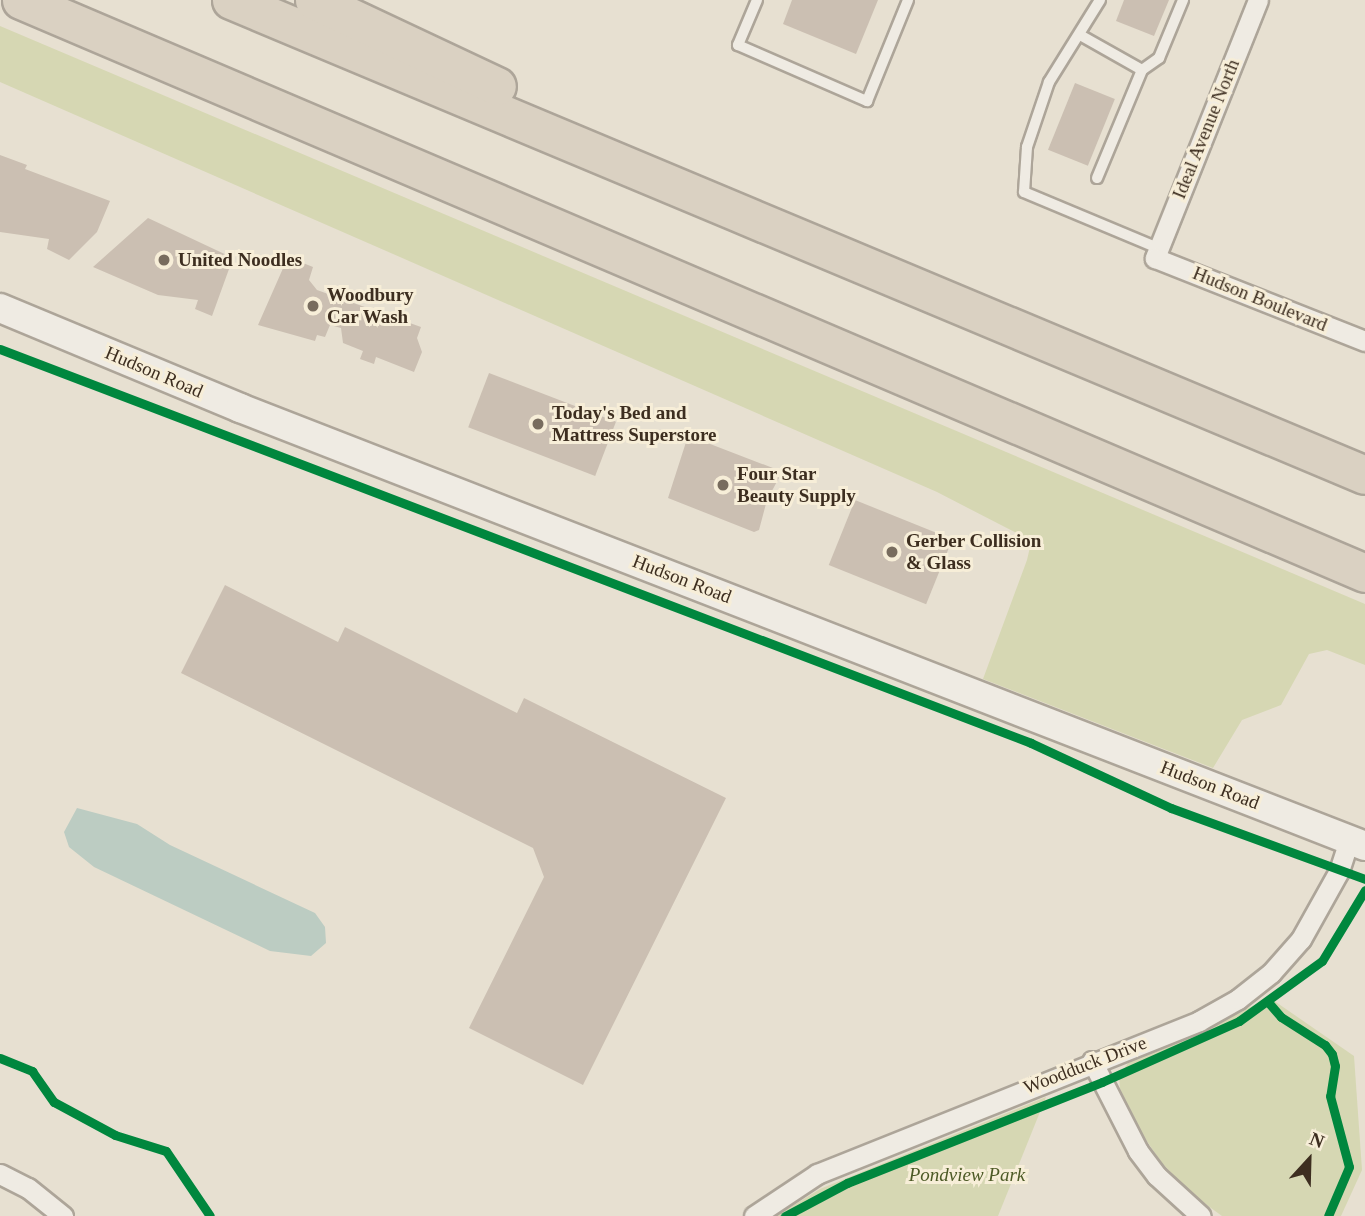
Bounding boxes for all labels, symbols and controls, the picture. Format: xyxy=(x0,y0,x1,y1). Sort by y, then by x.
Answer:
street label: Ideal Avenue North xyxy=(1167,55,1245,203)
place label: United Noodles xyxy=(178,249,302,271)
marker: United Noodles xyxy=(156,252,172,268)
street label: Hudson Boulevard xyxy=(1189,262,1331,336)
place label: Woodbury Car Wash xyxy=(327,284,414,328)
marker: Woodbury Car Wash xyxy=(305,298,321,314)
street label: Hudson Road xyxy=(102,341,206,403)
place label: Today's Bed and Mattress Superstore xyxy=(552,402,716,446)
marker: Today's Bed and Mattress Superstore xyxy=(530,416,546,432)
place label: Four Star Beauty Supply xyxy=(737,463,856,507)
marker: Four Star Beauty Supply xyxy=(715,477,731,493)
place label: Gerber Collision & Glass xyxy=(906,530,1042,574)
marker: Gerber Collision & Glass xyxy=(884,544,900,560)
street label: Hudson Road xyxy=(629,550,735,608)
street label: Hudson Road xyxy=(1157,756,1263,814)
street label: Woodduck Drive xyxy=(1020,1031,1150,1099)
north arrow xyxy=(1274,1125,1344,1195)
text: N xyxy=(1307,1128,1327,1152)
park label: Pondview Park xyxy=(909,1164,1025,1186)

